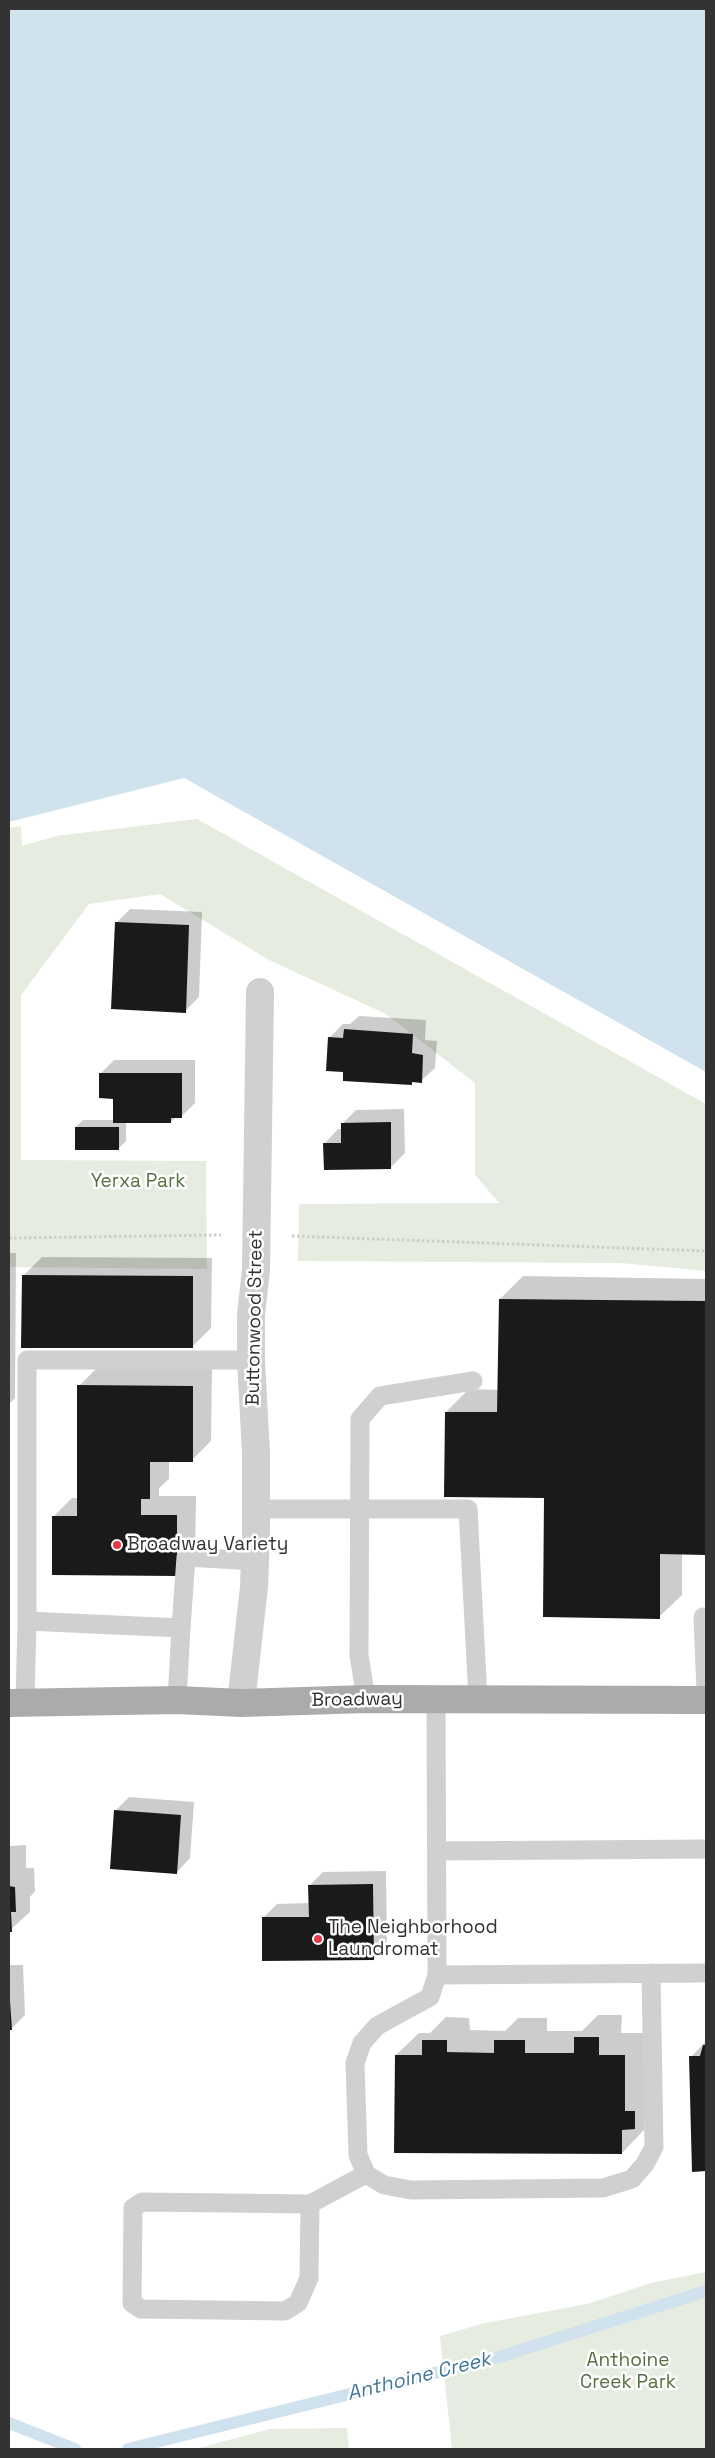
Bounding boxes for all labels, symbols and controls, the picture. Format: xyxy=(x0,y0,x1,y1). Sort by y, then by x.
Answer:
park label: Yerxa Park xyxy=(91,1171,185,1193)
street label: Buttonwood Street xyxy=(242,1230,268,1406)
place label: Broadway Variety xyxy=(127,1534,288,1556)
marker: Broadway Variety xyxy=(111,1539,123,1551)
street label: Broadway xyxy=(311,1688,403,1712)
place label: The Neighborhood Laundromat xyxy=(328,1917,498,1961)
marker: The Neighborhood Laundromat xyxy=(312,1933,324,1945)
water label: Anthoine Creek xyxy=(345,2348,493,2406)
park label: Anthoine Creek Park xyxy=(580,2350,676,2394)

